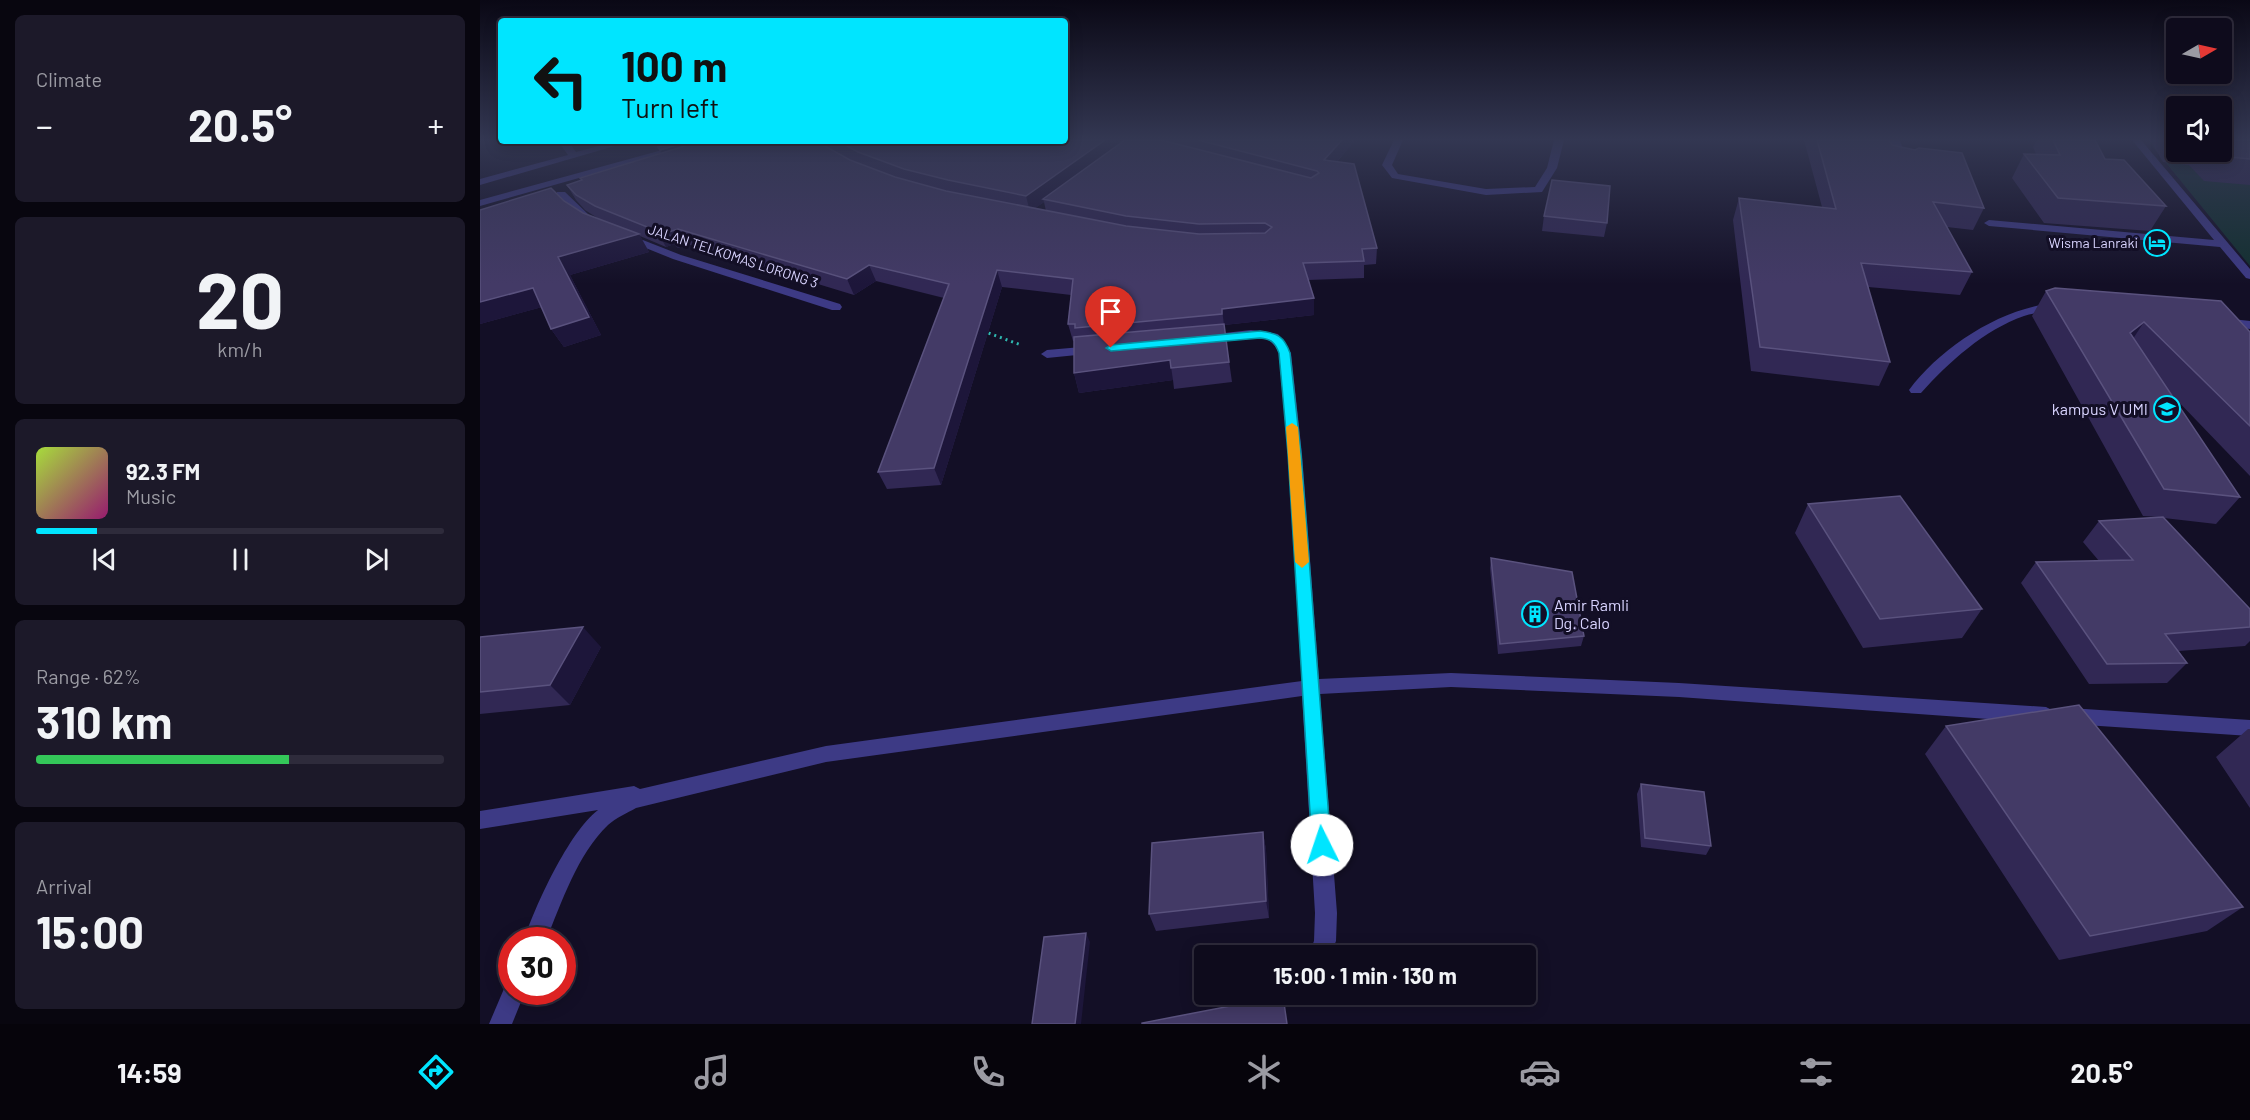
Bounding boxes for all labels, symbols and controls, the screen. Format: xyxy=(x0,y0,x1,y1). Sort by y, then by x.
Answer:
north arrow xyxy=(2166,18,2232,84)
map controls xyxy=(2166,18,2232,162)
text: 100 m xyxy=(621,40,727,90)
icon: left xyxy=(522,42,600,120)
text: Climate xyxy=(36,67,102,91)
text: Turn left xyxy=(621,91,719,123)
button: sound xyxy=(2166,96,2232,162)
text: 20.5° xyxy=(188,97,292,151)
text: − xyxy=(36,105,53,145)
text: + xyxy=(428,105,444,145)
street label: JALAN TELKOMAS LORONG 3 xyxy=(646,220,821,291)
hotel icon: Wisma Lanraki xyxy=(2142,228,2172,258)
place label: Wisma Lanraki xyxy=(2048,234,2138,251)
text: 20 xyxy=(196,251,284,345)
pin xyxy=(1085,286,1136,348)
icon: arrive xyxy=(1094,295,1127,328)
text: km/h xyxy=(217,337,263,361)
school or university icon: kampus V UMI xyxy=(2152,394,2182,424)
place label: kampus V UMI xyxy=(2052,399,2148,418)
text: 92.3 FM xyxy=(126,458,200,484)
text: Music xyxy=(126,484,176,508)
icon: previous xyxy=(88,543,121,576)
icon: pause xyxy=(224,543,257,576)
icon: next xyxy=(360,543,393,576)
place label: Amir Ramli Dg. Calo xyxy=(1554,595,1629,632)
building icon: Amir Ramli Dg. Calo xyxy=(1520,599,1550,629)
text: Range · 62% xyxy=(36,664,141,688)
text: 310 km xyxy=(36,694,172,748)
position arrow xyxy=(1290,813,1354,877)
text: Arrival xyxy=(36,874,92,898)
text: 15:00 xyxy=(36,904,144,958)
speed limit sign: 30 xyxy=(498,927,576,1005)
text: 15:00 · 1 min · 130 m xyxy=(1273,962,1457,988)
icon: directions xyxy=(415,1051,457,1093)
icon: music xyxy=(691,1051,733,1093)
icon: phone xyxy=(967,1051,1009,1093)
icon: climate xyxy=(1243,1051,1285,1093)
icon: car xyxy=(1519,1051,1561,1093)
icon: filters xyxy=(1795,1051,1837,1093)
text: 14:59 xyxy=(117,1056,182,1088)
text: 20.5° xyxy=(2070,1056,2133,1088)

